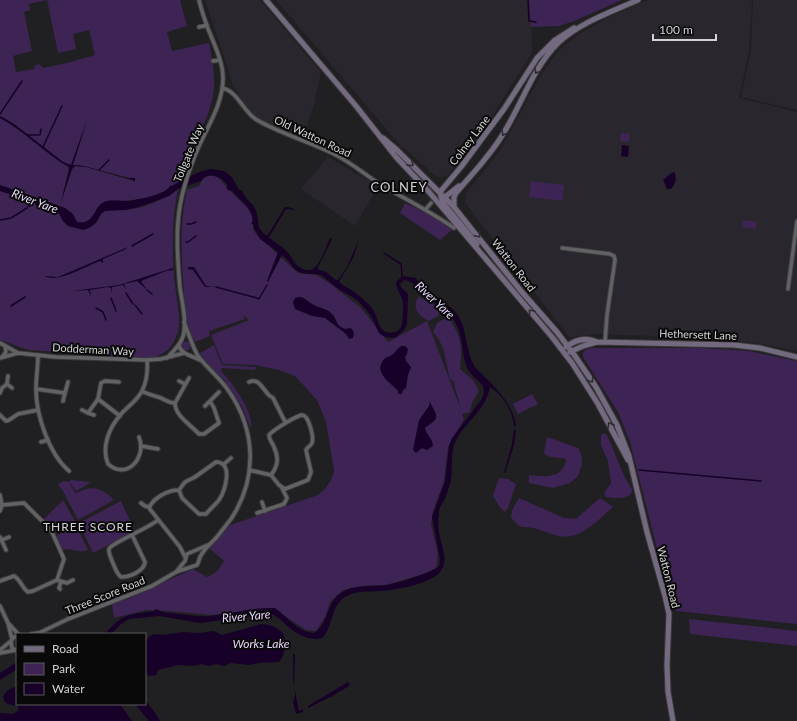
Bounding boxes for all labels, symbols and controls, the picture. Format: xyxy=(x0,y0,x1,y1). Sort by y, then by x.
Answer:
scale bar xyxy=(653,16,716,42)
text: 100 m xyxy=(659,22,693,37)
one-way arrow xyxy=(535,67,542,74)
street label: Old Watton Road xyxy=(272,112,354,160)
street label: Colney Lane xyxy=(446,112,492,168)
street label: Tollgate Way xyxy=(170,122,206,184)
one-way arrow xyxy=(501,129,508,136)
one-way arrow xyxy=(406,159,414,167)
district label: COLNEY xyxy=(370,179,428,195)
water label: River Yare xyxy=(10,185,61,217)
one-way arrow xyxy=(473,230,480,237)
street label: Watton Road xyxy=(489,236,539,294)
water label: River Yare xyxy=(412,278,458,322)
one-way arrow xyxy=(529,309,536,317)
street label: Hethersett Lane xyxy=(659,326,737,342)
street label: Dodderman Way xyxy=(52,340,134,358)
one-way arrow xyxy=(586,376,594,383)
one-way arrow xyxy=(607,422,615,429)
district label: THREE SCORE xyxy=(43,519,133,534)
street label: Watton Road xyxy=(655,545,683,609)
street label: Three Score Road xyxy=(63,573,147,617)
water label: River Yare xyxy=(221,606,271,626)
legend xyxy=(16,633,146,705)
water label: Works Lake xyxy=(232,636,290,651)
text: Road xyxy=(52,641,79,656)
text: Park xyxy=(52,661,76,676)
text: Water xyxy=(52,681,85,696)

